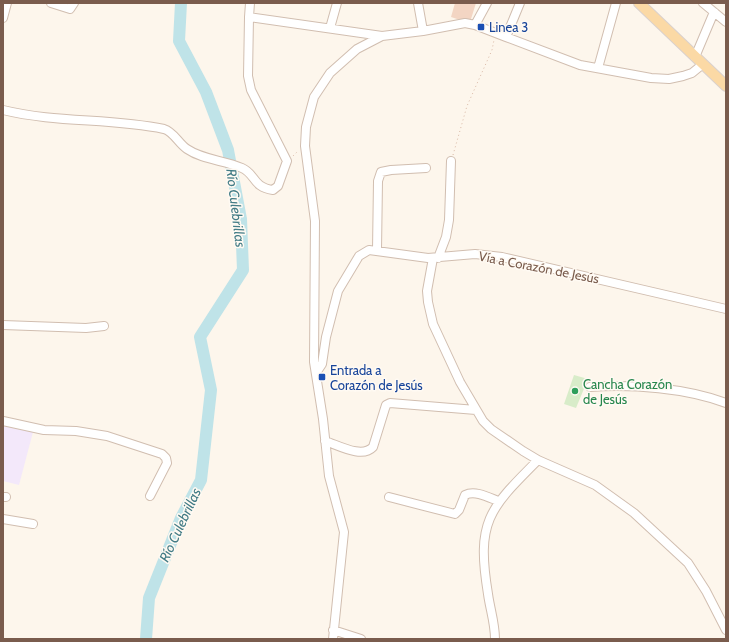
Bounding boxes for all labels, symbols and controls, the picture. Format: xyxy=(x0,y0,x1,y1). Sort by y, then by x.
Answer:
place label: Linea 3 xyxy=(489,19,528,35)
marker: Linea 3 xyxy=(476,22,486,32)
water label: Río Culebrillas xyxy=(222,168,250,249)
street label: Vía a Corazón de Jesús xyxy=(477,247,601,287)
place label: Entrada a Corazón de Jesús xyxy=(330,362,423,393)
marker: Entrada a Corazón de Jesús xyxy=(317,372,327,382)
place label: Cancha Corazón de Jesús xyxy=(583,376,672,407)
marker: Cancha Corazón de Jesús xyxy=(570,386,580,396)
water label: Río Culebrillas xyxy=(155,485,205,565)

